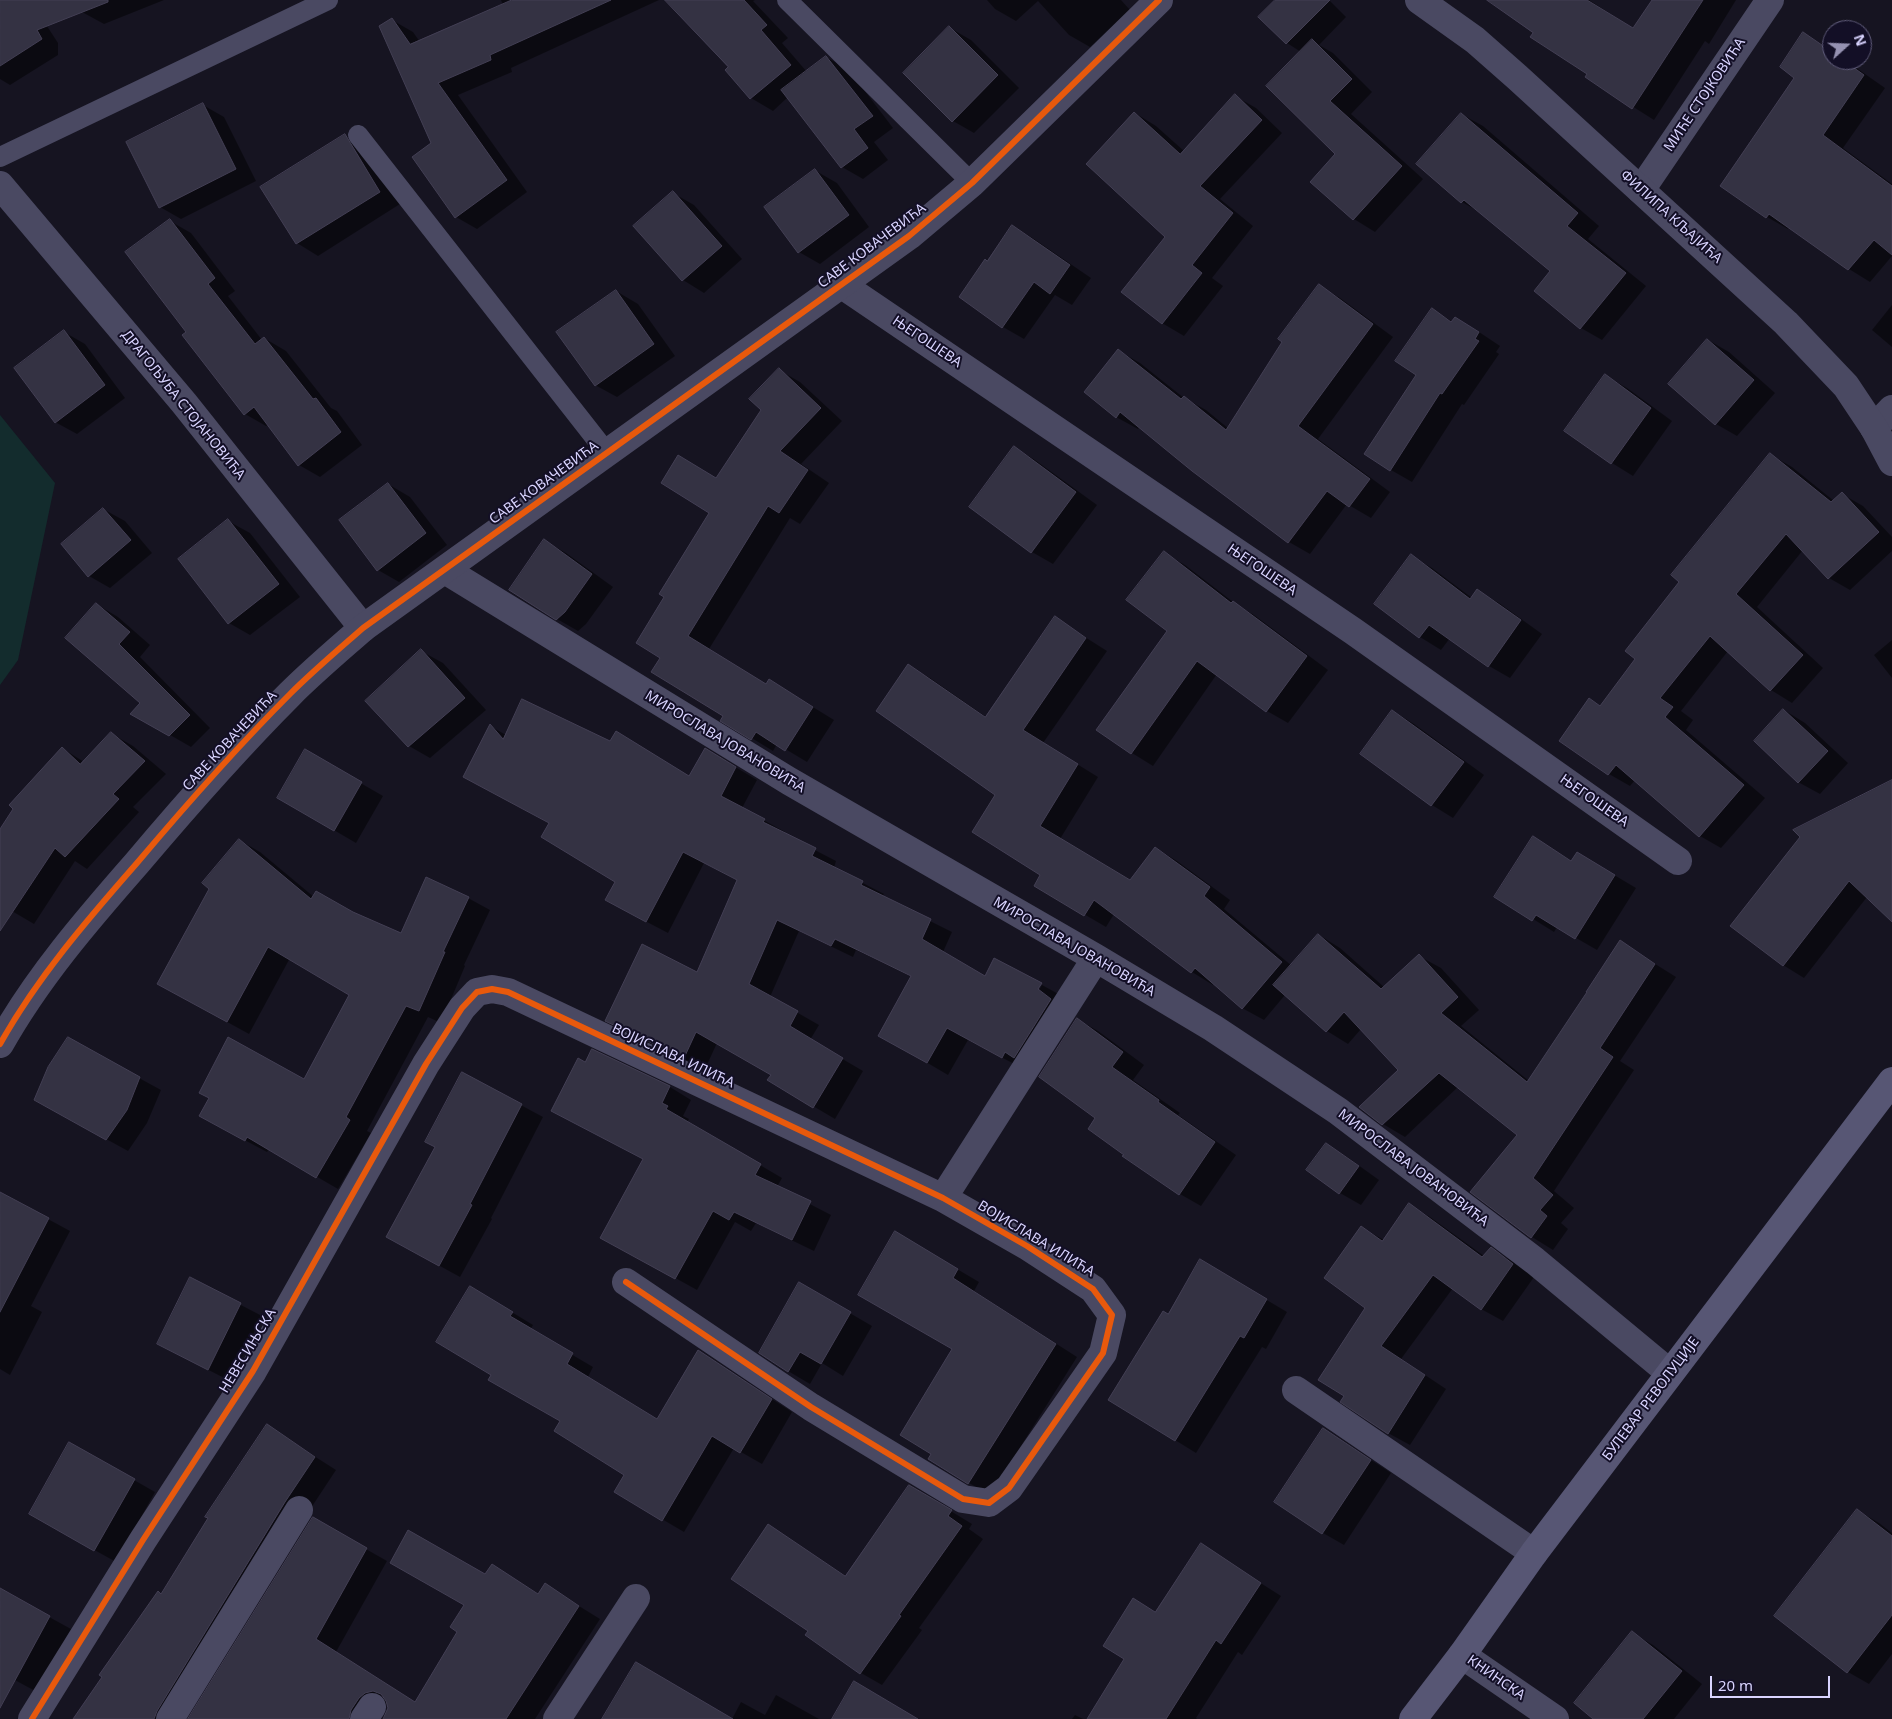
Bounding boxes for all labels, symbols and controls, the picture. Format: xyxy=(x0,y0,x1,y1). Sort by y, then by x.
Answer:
north arrow xyxy=(1822,20,1872,70)
text: N xyxy=(1850,31,1871,49)
street label: МИЋЕ СТОЈКОВИЋА xyxy=(1661,35,1749,155)
street label: ФИЛИПА КЉАЈИЋА xyxy=(1617,167,1725,267)
street label: САВЕ КОВАЧЕВИЋА xyxy=(815,200,929,292)
street label: ЊЕГОШЕВА xyxy=(889,313,965,371)
street label: ДРАГОЉУБА СТОЈАНОВИЋА xyxy=(117,327,249,483)
street label: САВЕ КОВАЧЕВИЋА xyxy=(486,438,602,528)
street label: ЊЕГОШЕВА xyxy=(1224,541,1300,599)
street label: МИРОСЛАВА ЈОВАНОВИЋА xyxy=(642,687,808,797)
street label: САВЕ КОВАЧЕВИЋА xyxy=(179,688,281,794)
street label: ЊЕГОШЕВА xyxy=(1556,771,1632,831)
street label: МИРОСЛАВА ЈОВАНОВИЋА xyxy=(990,894,1158,1000)
street label: ВОЈИСЛАВА ИЛИЋА xyxy=(609,1020,737,1092)
street label: МИРОСЛАВА ЈОВАНОВИЋА xyxy=(1334,1106,1492,1230)
street label: ВОЈИСЛАВА ИЛИЋА xyxy=(975,1197,1097,1281)
street label: НЕВЕСИЊСКА xyxy=(216,1306,280,1396)
street label: БУЛЕВАР РЕВОЛУЦИЈЕ xyxy=(1599,1334,1703,1464)
street label: КНИНСКА xyxy=(1464,1652,1528,1704)
scale bar xyxy=(1712,1666,1832,1698)
text: 20 m xyxy=(1718,1675,1753,1695)

